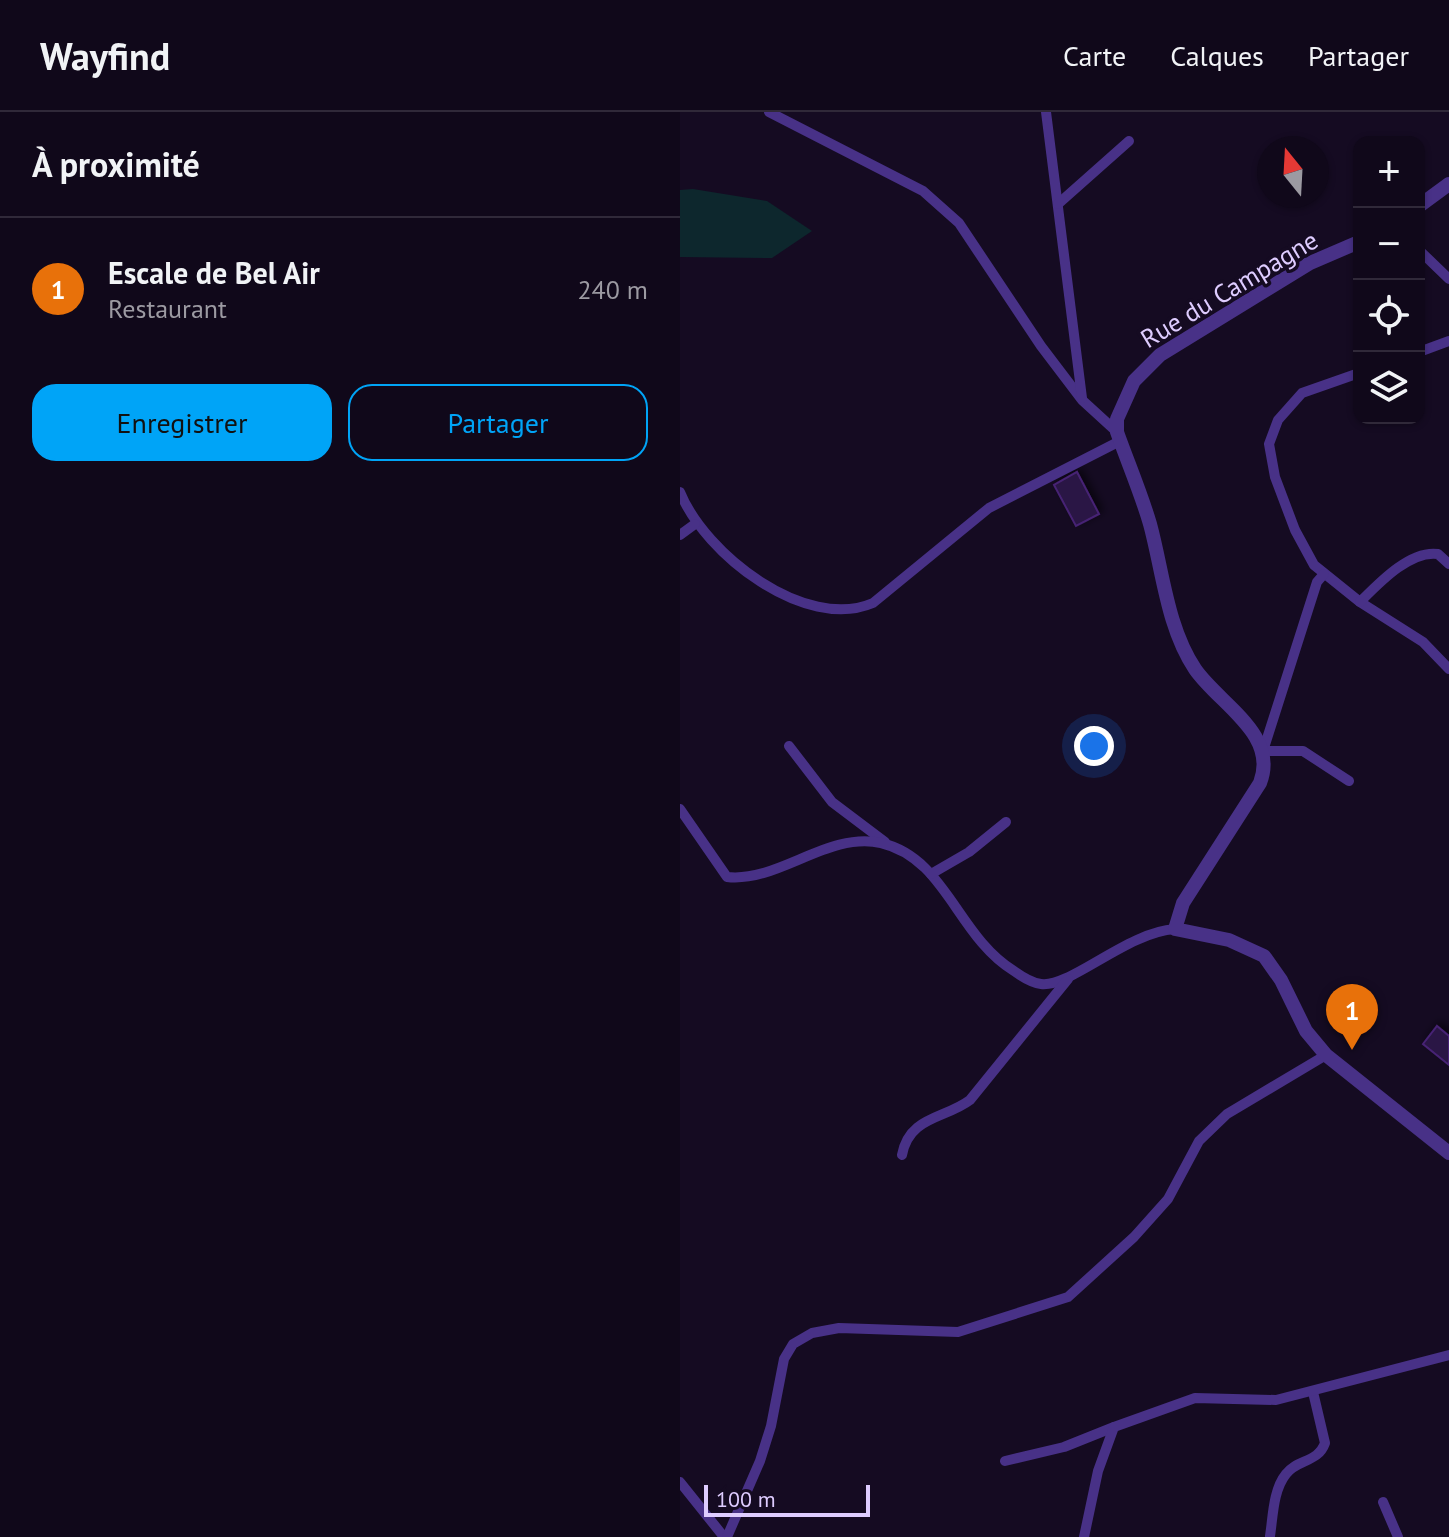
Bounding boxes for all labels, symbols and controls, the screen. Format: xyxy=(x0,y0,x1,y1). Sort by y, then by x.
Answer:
text: Wayfind xyxy=(40,31,170,80)
text: Carte xyxy=(1063,37,1126,74)
text: Calques xyxy=(1170,37,1264,74)
text: Partager xyxy=(1308,37,1409,74)
north arrow xyxy=(1257,136,1329,208)
map controls xyxy=(1353,136,1425,424)
button: + xyxy=(1353,136,1425,208)
text: À proximité xyxy=(32,142,200,186)
button: − xyxy=(1353,208,1425,280)
street label: Rue du Campagne xyxy=(1134,223,1324,355)
text: Escale de Bel Air xyxy=(108,253,320,292)
text: 1 xyxy=(51,273,65,306)
text: 240 m xyxy=(577,273,648,306)
button: locate xyxy=(1353,280,1425,352)
text: Restaurant xyxy=(108,292,227,325)
button: layers xyxy=(1353,352,1425,424)
button: Enregistrer xyxy=(32,384,332,461)
button: Partager xyxy=(348,384,648,461)
your location xyxy=(1074,726,1114,766)
pin: 1 xyxy=(1326,984,1378,1050)
scale bar xyxy=(704,1481,870,1517)
text: 100 m xyxy=(716,1485,776,1513)

